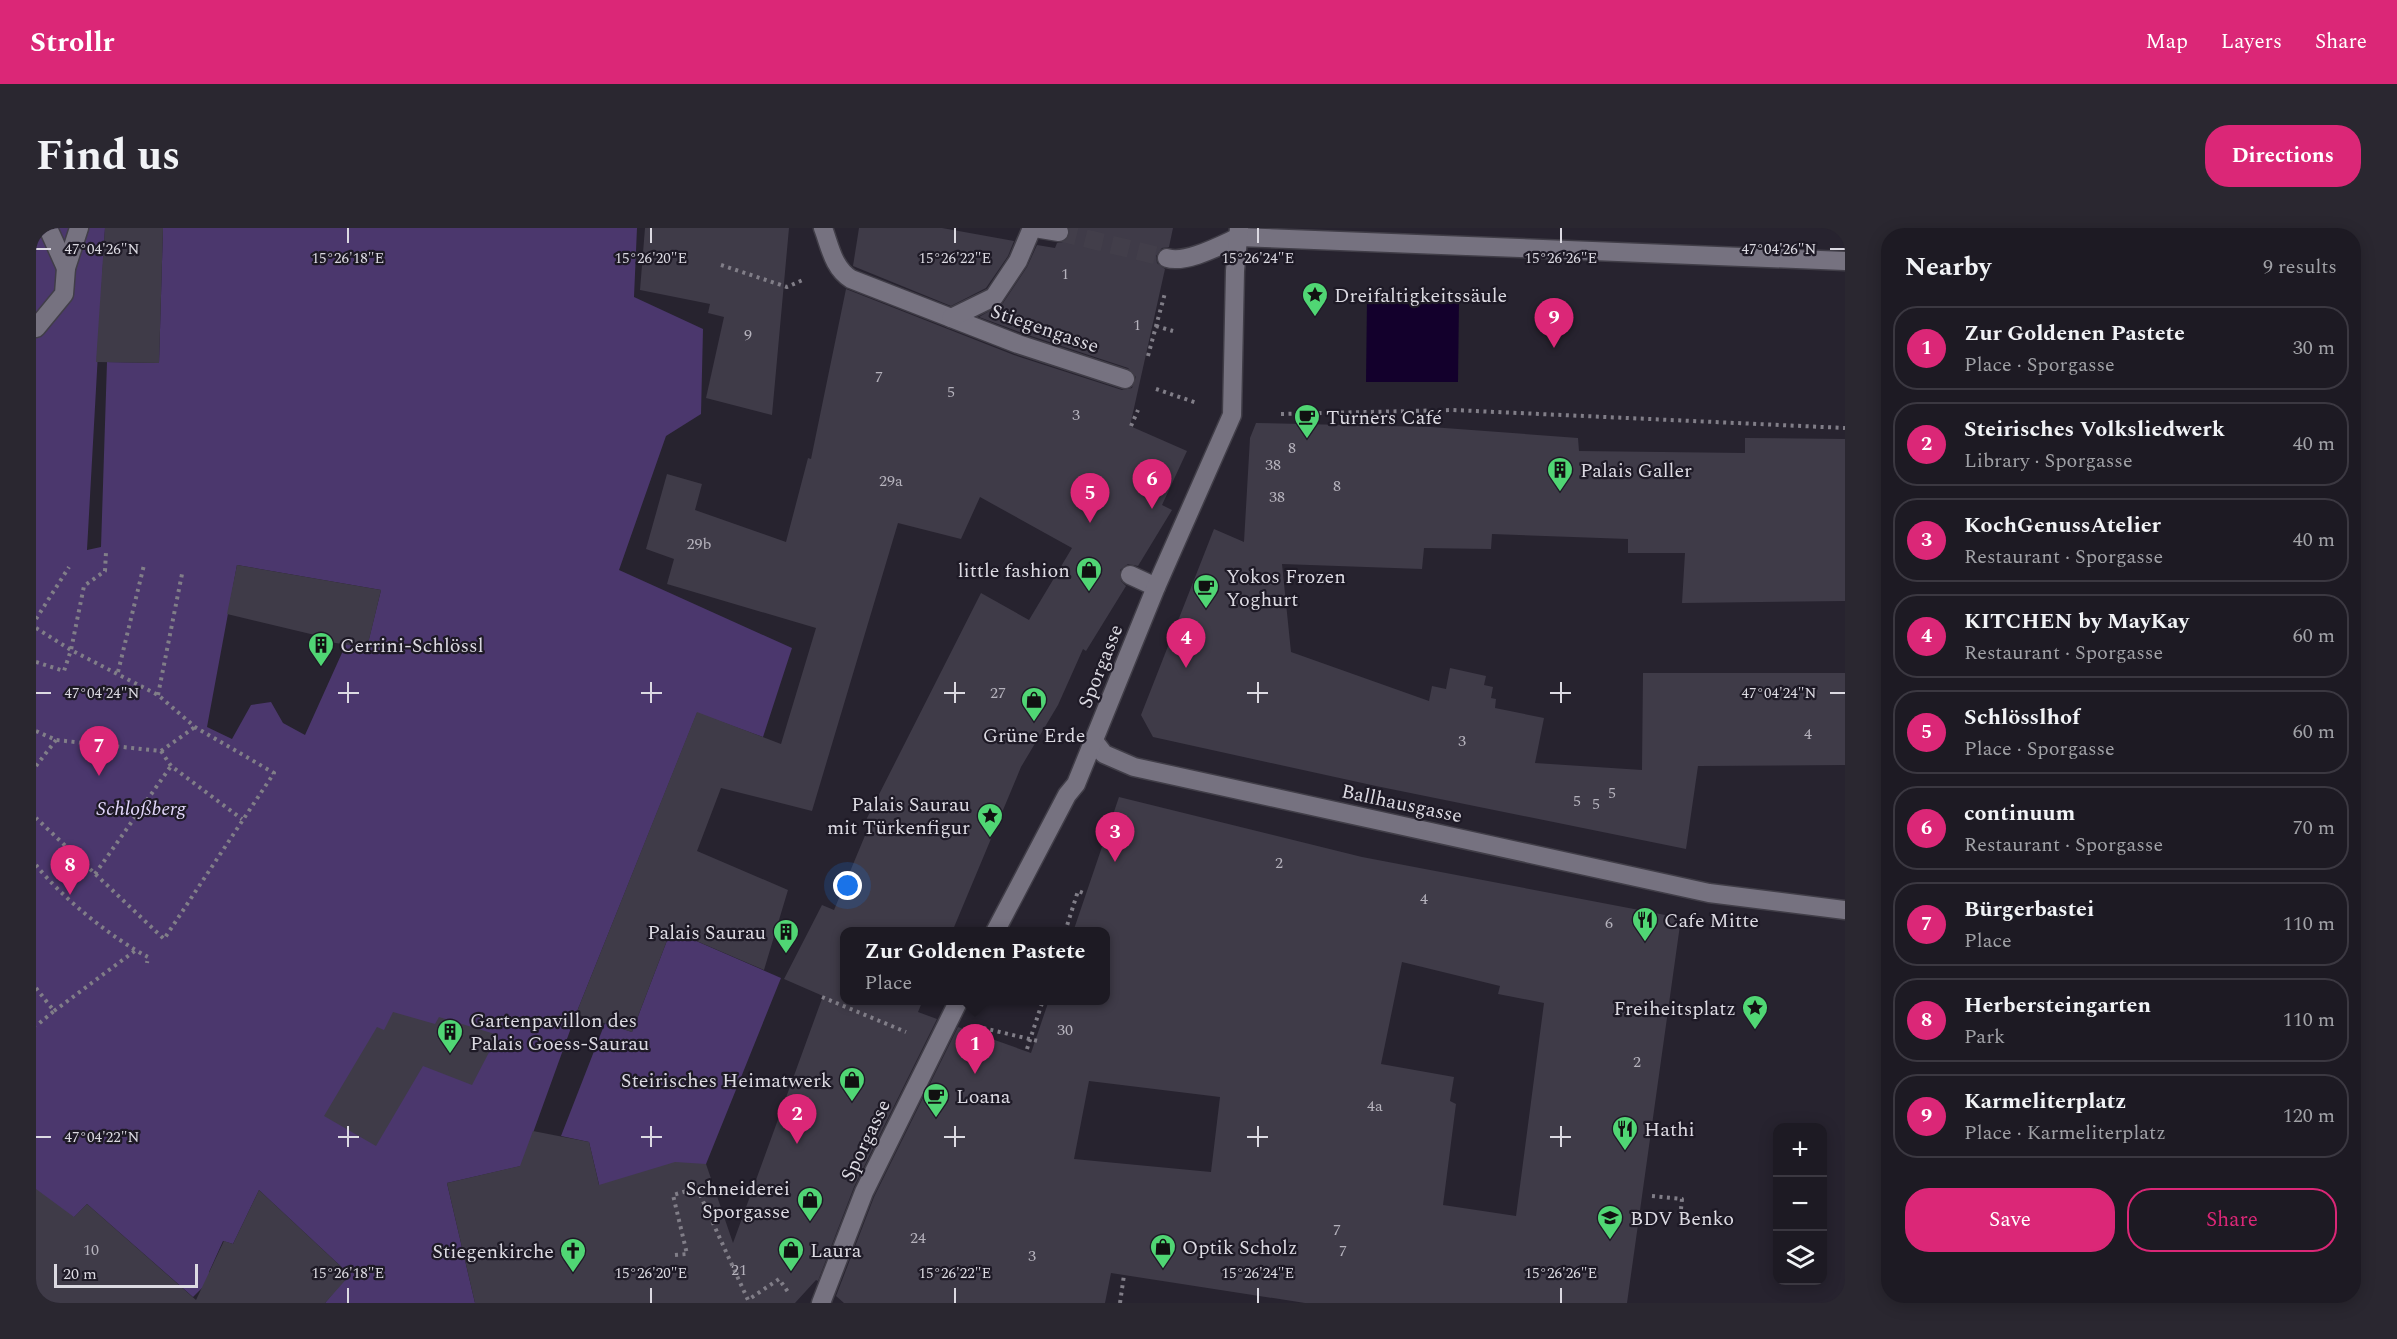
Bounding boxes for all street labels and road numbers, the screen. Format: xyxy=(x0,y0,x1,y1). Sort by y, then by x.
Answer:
street label: Stiegengasse xyxy=(986,296,1103,362)
street label: Sporgasse xyxy=(1071,620,1131,713)
street label: Ballhausgasse xyxy=(1339,777,1465,831)
street label: Sporgasse xyxy=(833,1094,899,1187)

